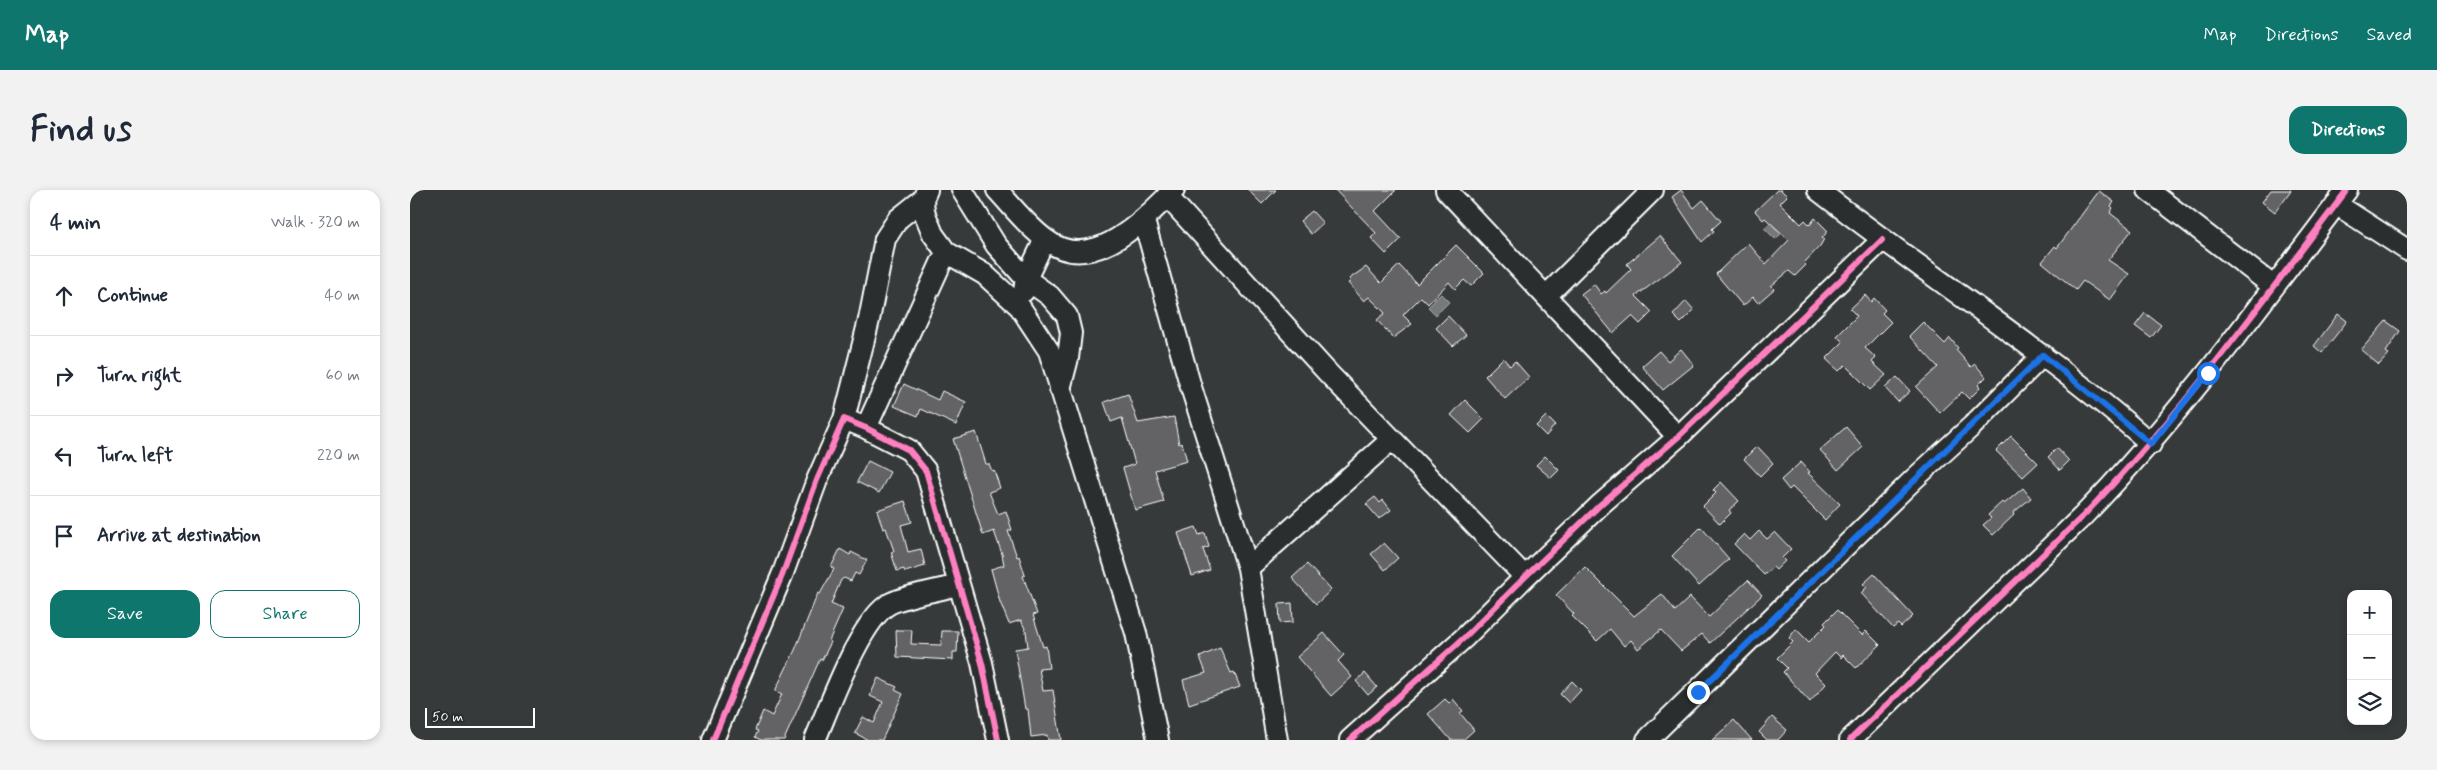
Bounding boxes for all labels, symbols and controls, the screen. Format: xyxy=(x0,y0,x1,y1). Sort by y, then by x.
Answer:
text: Map xyxy=(25,20,69,51)
text: Map xyxy=(2204,23,2237,47)
text: Directions xyxy=(2265,23,2339,47)
text: Saved xyxy=(2367,23,2412,47)
button: Directions xyxy=(2289,106,2407,154)
text: Find us xyxy=(30,107,132,153)
text: 4 min xyxy=(50,209,101,237)
text: Walk · 320 m xyxy=(271,212,360,233)
icon: ahead xyxy=(50,282,78,310)
text: Continue xyxy=(97,283,168,308)
text: 40 m xyxy=(324,285,360,306)
icon: right xyxy=(50,362,78,390)
route start xyxy=(2197,362,2220,385)
text: Turn right xyxy=(97,363,181,388)
text: 60 m xyxy=(326,365,360,386)
icon: left xyxy=(50,442,78,470)
text: Turn left xyxy=(97,443,173,468)
text: 220 m xyxy=(317,445,360,466)
icon: arrive xyxy=(50,522,78,550)
text: Arrive at destination xyxy=(97,523,261,548)
button: Save xyxy=(50,590,200,638)
button: Share xyxy=(210,590,360,638)
map controls xyxy=(2347,590,2392,725)
button: + xyxy=(2347,590,2392,635)
button: − xyxy=(2347,635,2392,680)
button: layers xyxy=(2347,680,2392,725)
route end xyxy=(1687,681,1710,704)
scale bar xyxy=(425,705,535,728)
text: 50 m xyxy=(432,708,463,726)

